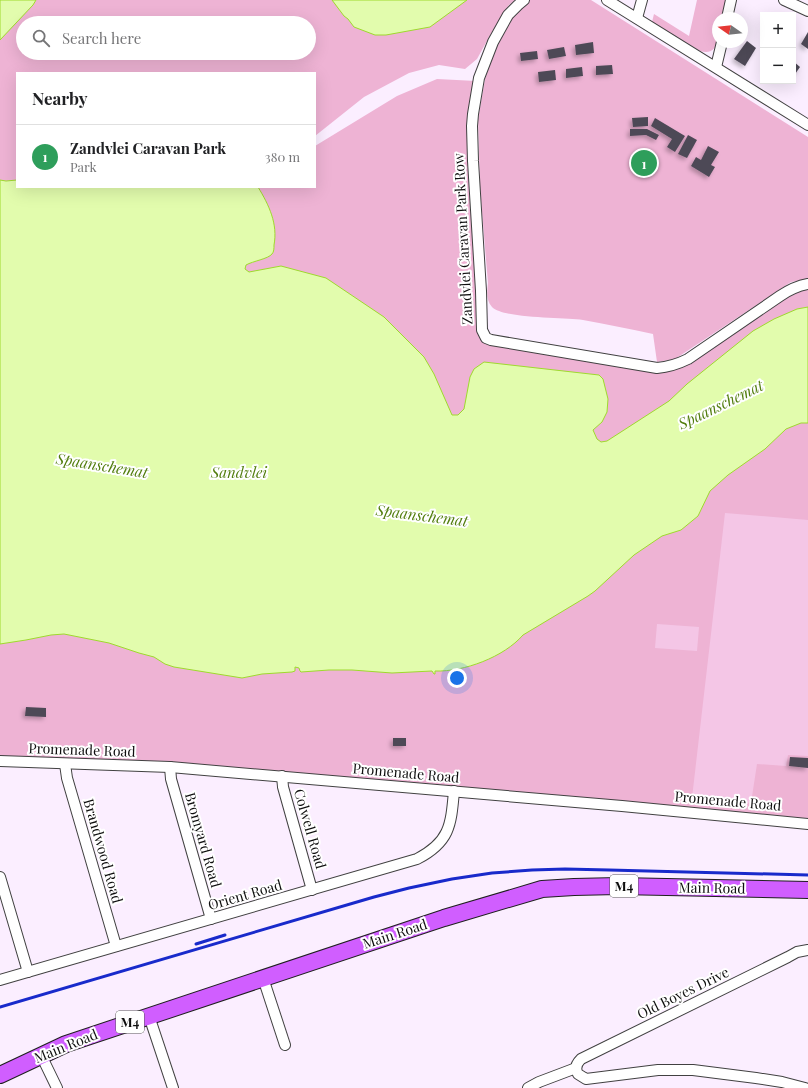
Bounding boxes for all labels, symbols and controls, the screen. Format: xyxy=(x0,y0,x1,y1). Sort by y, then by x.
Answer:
north arrow xyxy=(712,12,748,48)
map controls xyxy=(760,12,796,84)
button: + xyxy=(760,12,796,48)
search box xyxy=(16,16,316,60)
icon: search xyxy=(30,27,52,49)
text: Search here xyxy=(62,28,141,48)
button: − xyxy=(760,48,796,84)
text: Nearby xyxy=(32,87,87,109)
text: Zandvlei Caravan Park xyxy=(70,138,226,158)
text: 1 xyxy=(43,148,47,165)
text: 380 m xyxy=(265,148,300,165)
pin: 1 xyxy=(631,148,657,178)
street label: Zandvlei Caravan Park Row xyxy=(449,153,476,325)
text: Park xyxy=(70,158,97,175)
water label: Spaanschemat xyxy=(674,374,767,434)
water label: Spaanschemat xyxy=(54,448,150,482)
water label: Sandvlei xyxy=(210,462,268,482)
water label: Spaanschemat xyxy=(374,499,470,531)
your location xyxy=(447,668,467,688)
street label: Promenade Road xyxy=(28,738,136,761)
street label: Promenade Road xyxy=(352,758,460,787)
street label: Promenade Road xyxy=(674,786,782,815)
street label: Colwell Road xyxy=(290,787,331,871)
street label: Bromyard Road xyxy=(181,790,226,890)
street label: Brandwood Road xyxy=(79,796,127,905)
street label: Orient Road xyxy=(206,875,284,914)
road number: M4 xyxy=(610,875,638,897)
street label: Main Road xyxy=(678,877,746,898)
street label: Main Road xyxy=(360,914,430,953)
street label: Old Boyes Drive xyxy=(634,962,732,1023)
road number: M4 xyxy=(116,1011,144,1033)
street label: Main Road xyxy=(31,1024,100,1067)

